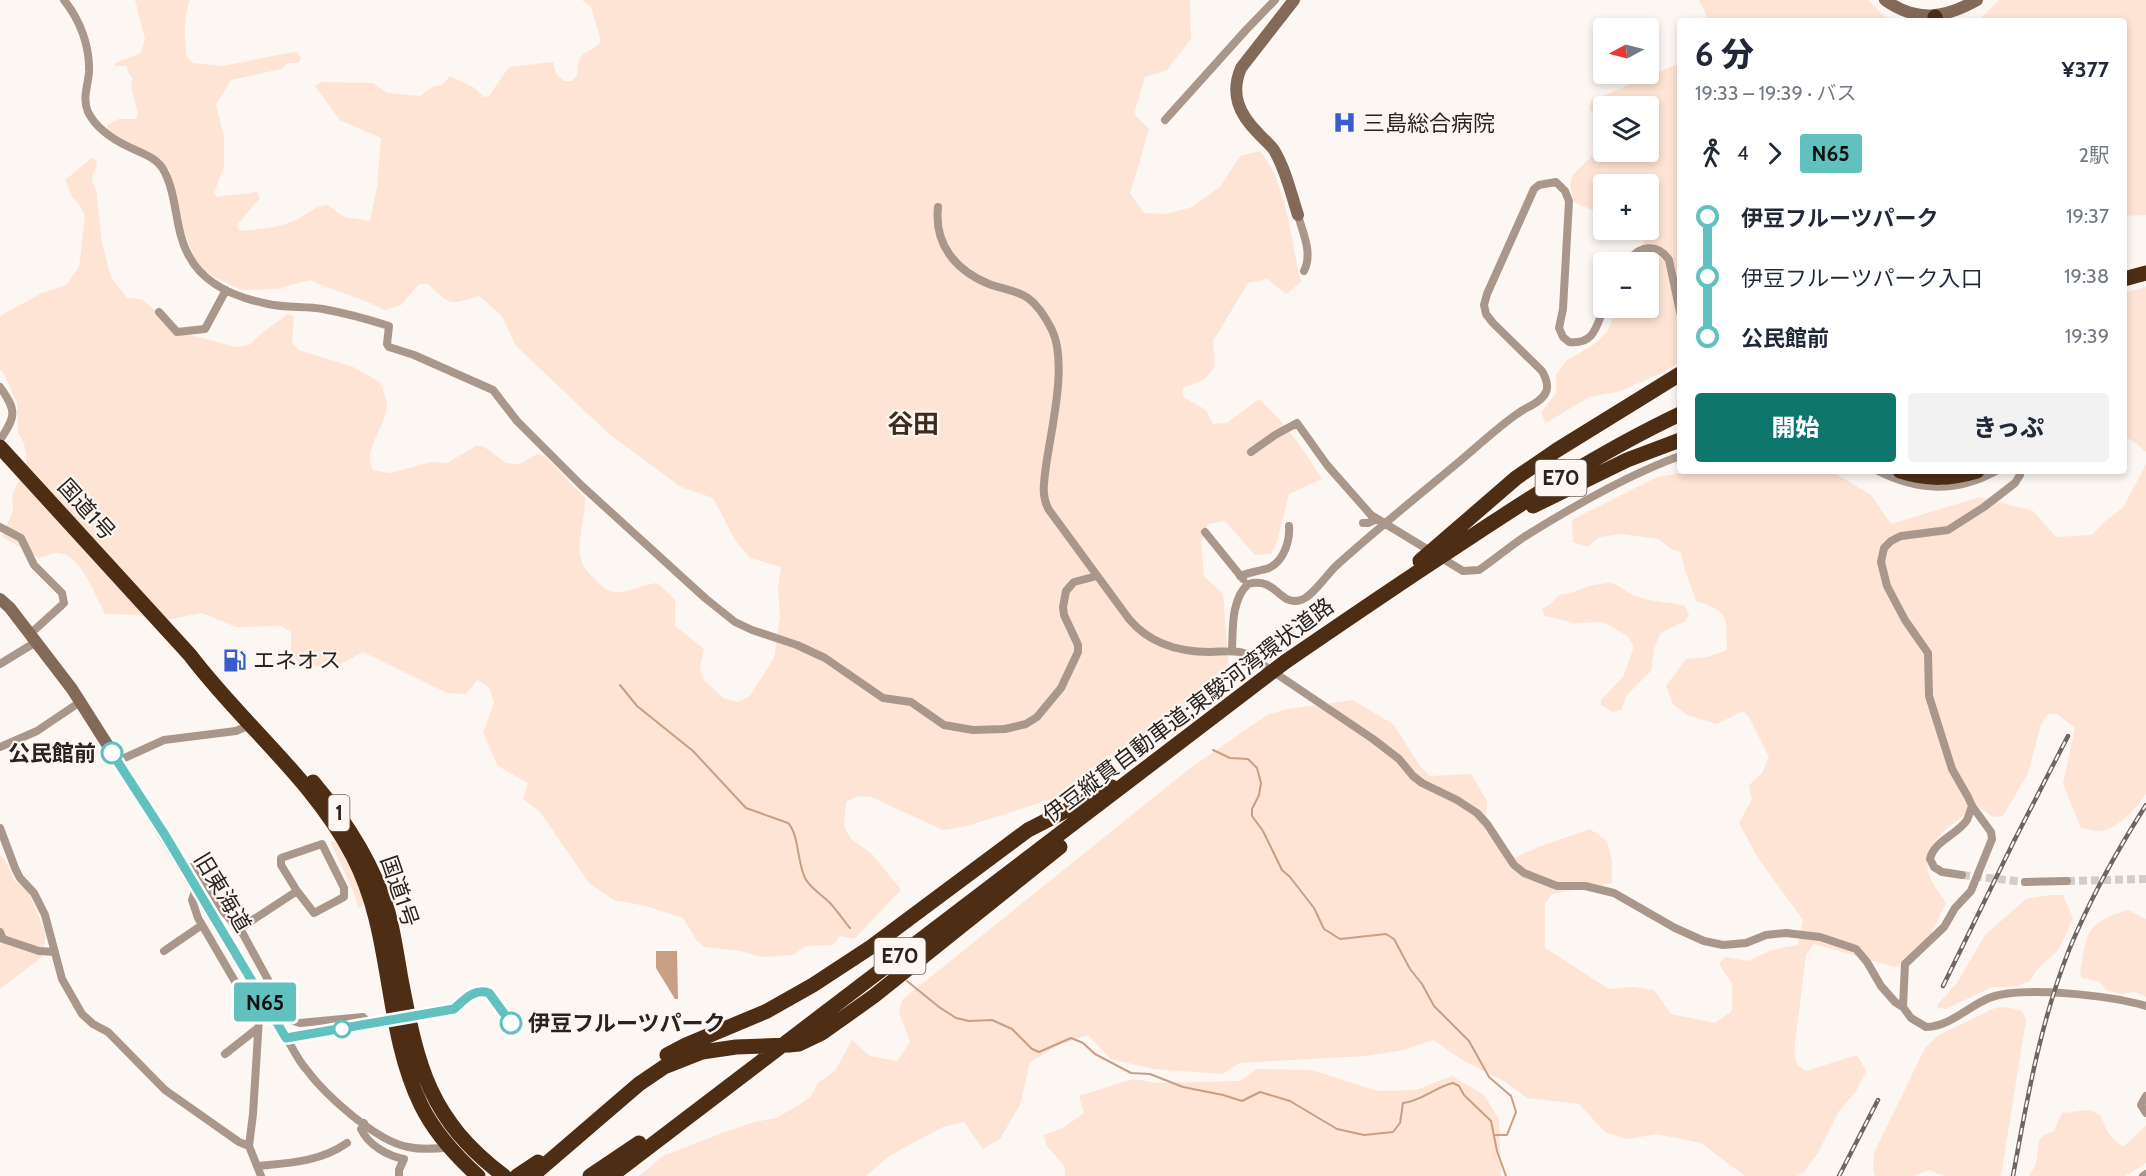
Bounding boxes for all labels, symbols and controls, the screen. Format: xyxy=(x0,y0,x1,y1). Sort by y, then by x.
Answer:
north arrow xyxy=(1593,18,1659,84)
map controls xyxy=(1593,18,1659,318)
text: 6 分 xyxy=(1695,34,1754,74)
text: ¥377 xyxy=(2061,56,2109,83)
text: 19:33 – 19:39 · バス xyxy=(1695,81,1857,105)
button: layers xyxy=(1593,96,1659,162)
hospital icon: 三島総合病院 xyxy=(1332,110,1358,136)
place label: 三島総合病院 xyxy=(1363,110,1495,137)
icon: walk xyxy=(1695,137,1728,170)
icon: forward xyxy=(1758,137,1791,170)
text: 4 xyxy=(1737,141,1749,165)
text: N65 xyxy=(1812,141,1850,166)
text: 2駅 xyxy=(2079,143,2109,167)
button: + xyxy=(1593,174,1659,240)
text: 19:37 xyxy=(2066,204,2109,228)
text: 伊豆フルーツパーク xyxy=(1741,205,1939,232)
button: − xyxy=(1593,252,1659,318)
text: 19:38 xyxy=(2064,264,2109,288)
text: 伊豆フルーツパーク入口 xyxy=(1741,265,1983,292)
text: 19:39 xyxy=(2065,324,2109,348)
text: 公民館前 xyxy=(1741,325,1829,352)
button: 開始 xyxy=(1695,393,1896,462)
button: きっぷ xyxy=(1908,393,2109,462)
district label: 谷田 xyxy=(887,408,939,440)
road number: E70 xyxy=(1536,460,1586,496)
street label: 国道1号 xyxy=(52,473,121,546)
street label: 伊豆縦貫自動車道;東駿河湾環状道路 xyxy=(1038,592,1339,829)
fuel station icon: エネオス xyxy=(222,647,248,673)
place label: エネオス xyxy=(253,647,341,674)
place label: 公民館前 xyxy=(8,740,96,767)
marker: 公民館前 xyxy=(101,742,123,764)
road number: 1 xyxy=(328,795,350,831)
street label: 旧東海道 xyxy=(188,848,257,937)
street label: 国道1号 xyxy=(375,852,424,930)
road number: E70 xyxy=(874,938,926,974)
line badge: N65 xyxy=(230,982,300,1022)
text: N65 xyxy=(246,990,284,1015)
place label: 伊豆フルーツパーク xyxy=(528,1010,726,1037)
marker: 伊豆フルーツパーク xyxy=(500,1012,522,1034)
unlabelled marker xyxy=(333,1020,351,1038)

